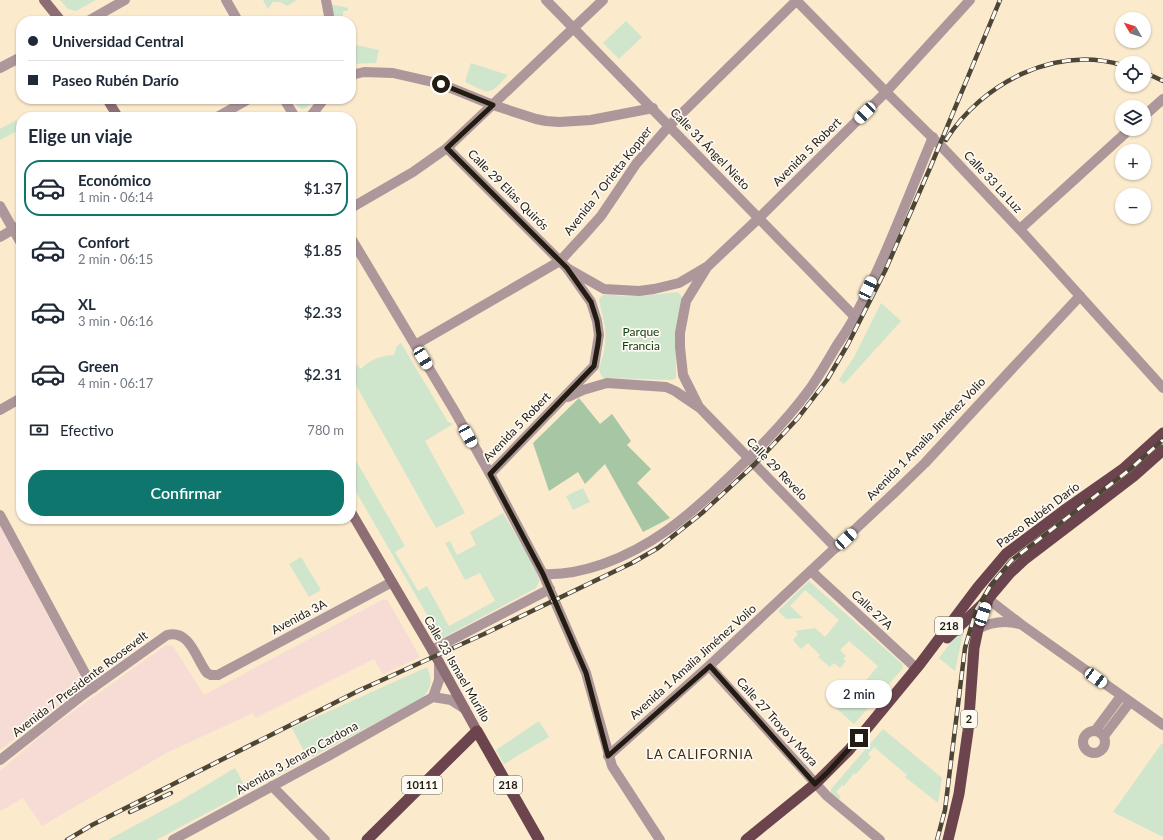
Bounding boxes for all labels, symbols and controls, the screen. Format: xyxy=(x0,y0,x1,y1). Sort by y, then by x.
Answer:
north arrow xyxy=(1115,12,1151,48)
map controls xyxy=(1115,12,1151,224)
text: Universidad Central xyxy=(52,32,184,50)
button: locate xyxy=(1115,56,1151,92)
text: Paseo Rubén Darío xyxy=(52,71,179,89)
route start xyxy=(432,75,450,93)
car xyxy=(852,100,878,126)
button: layers xyxy=(1115,100,1151,136)
street label: Calle 31 Ángel Nieto xyxy=(667,105,753,193)
street label: Avenida 5 Robert xyxy=(769,114,845,189)
street label: Avenida 7 Orietta Kopper xyxy=(560,123,655,238)
text: Elige un viaje xyxy=(28,125,132,147)
button: + xyxy=(1115,144,1151,180)
street label: Calle 29 Elías Quirós xyxy=(465,146,552,233)
street label: Calle 33 La Luz xyxy=(961,148,1026,216)
icon: car xyxy=(30,170,66,206)
text: Económico xyxy=(78,171,151,189)
text: $1.37 xyxy=(304,179,342,197)
button: − xyxy=(1115,188,1151,224)
text: 1 min · 06:14 xyxy=(78,189,153,205)
icon: car xyxy=(30,232,66,268)
text: Confort xyxy=(78,233,130,251)
text: $1.85 xyxy=(304,241,342,259)
text: 2 min · 06:15 xyxy=(78,251,153,267)
car xyxy=(857,275,879,301)
icon: car xyxy=(30,294,66,330)
text: XL xyxy=(78,295,96,313)
text: $2.33 xyxy=(304,303,342,321)
text: 3 min · 06:16 xyxy=(78,313,153,329)
park label: Parque Francia xyxy=(622,324,660,353)
car xyxy=(412,345,434,371)
icon: car xyxy=(30,356,66,392)
text: Green xyxy=(78,357,119,375)
text: $2.31 xyxy=(304,365,342,383)
street label: Avenida 1 Amalia Jiménez Volio xyxy=(863,374,988,503)
text: 4 min · 06:17 xyxy=(78,375,153,391)
street label: Avenida 5 Robert xyxy=(480,388,554,465)
icon: cash xyxy=(28,419,50,441)
text: Efectivo xyxy=(60,421,114,439)
text: 780 m xyxy=(307,422,344,438)
car xyxy=(457,423,479,449)
street label: Calle 29 Revelo xyxy=(744,434,811,503)
button: Confirmar xyxy=(28,470,344,516)
street label: Paseo Rubén Darío xyxy=(993,478,1082,551)
car xyxy=(833,526,859,552)
street label: Calle 27A xyxy=(849,587,897,633)
street label: Avenida 3A xyxy=(269,595,330,637)
street label: Avenida 1 Amalia Jiménez Volio xyxy=(626,601,759,722)
car xyxy=(973,601,993,627)
street label: Calle 23 Ismael Murillo xyxy=(421,613,494,725)
road number: 218 xyxy=(935,617,963,635)
street label: Avenida 7 Presidente Roosevelt xyxy=(9,627,151,740)
car xyxy=(1083,666,1109,690)
street label: Calle 27 Troyo y Mora xyxy=(733,674,821,769)
callout: 2 min xyxy=(826,680,892,708)
text: 2 min xyxy=(843,686,875,702)
road number: 2 xyxy=(961,710,977,728)
street label: Avenida 3 Jenaro Cardona xyxy=(233,718,360,797)
route end xyxy=(850,729,868,747)
district label: LA CALIFORNIA xyxy=(646,746,754,762)
road number: 10111 xyxy=(402,776,442,794)
road number: 218 xyxy=(494,776,522,794)

